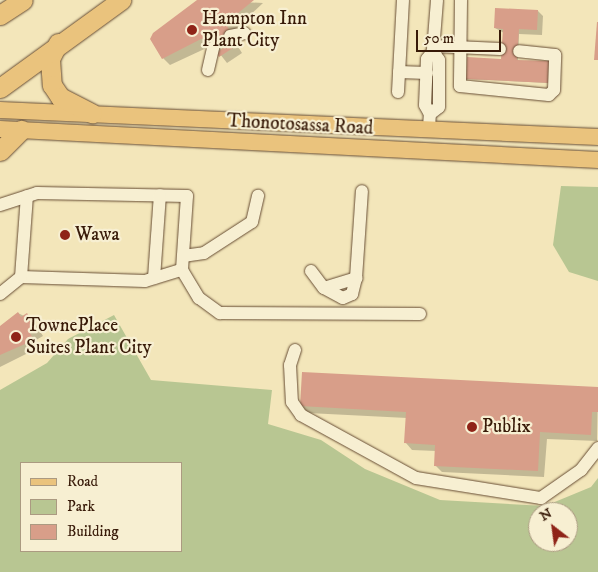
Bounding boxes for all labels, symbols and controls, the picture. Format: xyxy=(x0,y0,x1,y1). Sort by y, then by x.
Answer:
place label: Hampton Inn Plant City xyxy=(202,8,307,52)
scale bar xyxy=(418,20,503,52)
marker: Hampton Inn Plant City xyxy=(186,24,198,36)
text: 50 m xyxy=(424,29,454,48)
street label: Thonotosassa Road xyxy=(226,110,374,140)
place label: Wawa xyxy=(75,224,119,246)
marker: Wawa xyxy=(59,229,71,241)
place label: TownePlace Suites Plant City xyxy=(26,315,152,359)
marker: TownePlace Suites Plant City xyxy=(10,331,22,343)
place label: Publix xyxy=(482,416,531,438)
marker: Publix xyxy=(466,421,478,433)
legend xyxy=(20,462,182,552)
text: Road xyxy=(67,472,98,491)
text: Park xyxy=(67,497,95,516)
north arrow xyxy=(528,502,578,552)
text: N xyxy=(537,504,555,526)
text: Building xyxy=(67,522,119,541)

